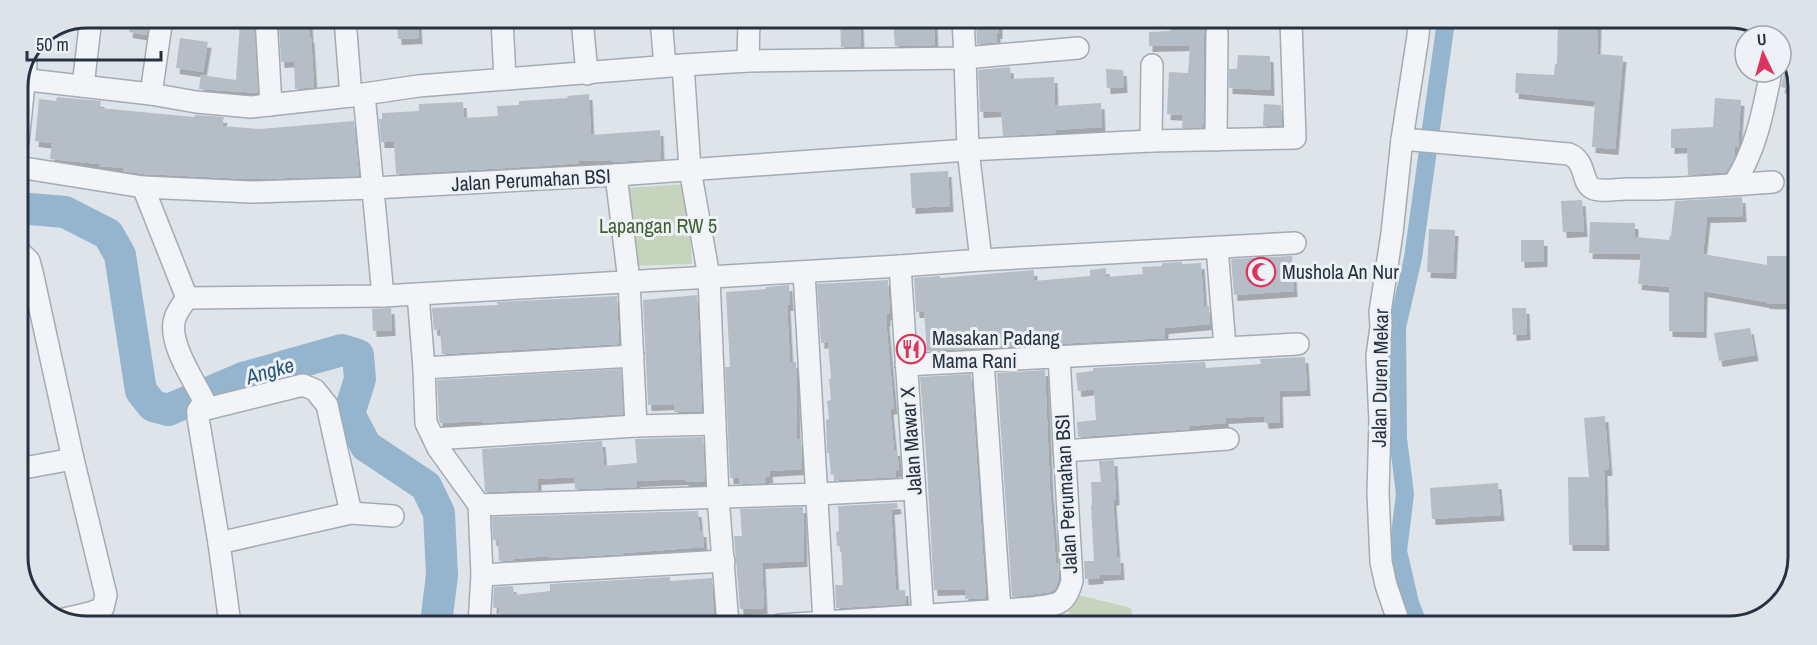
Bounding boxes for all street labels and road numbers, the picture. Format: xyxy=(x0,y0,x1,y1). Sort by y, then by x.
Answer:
street label: Jalan Perumahan BSI xyxy=(451,162,611,197)
street label: Jalan Duren Mekar xyxy=(1365,308,1394,447)
street label: Jalan Mawar X xyxy=(893,386,928,496)
street label: Jalan Perumahan BSI xyxy=(1048,414,1083,574)

